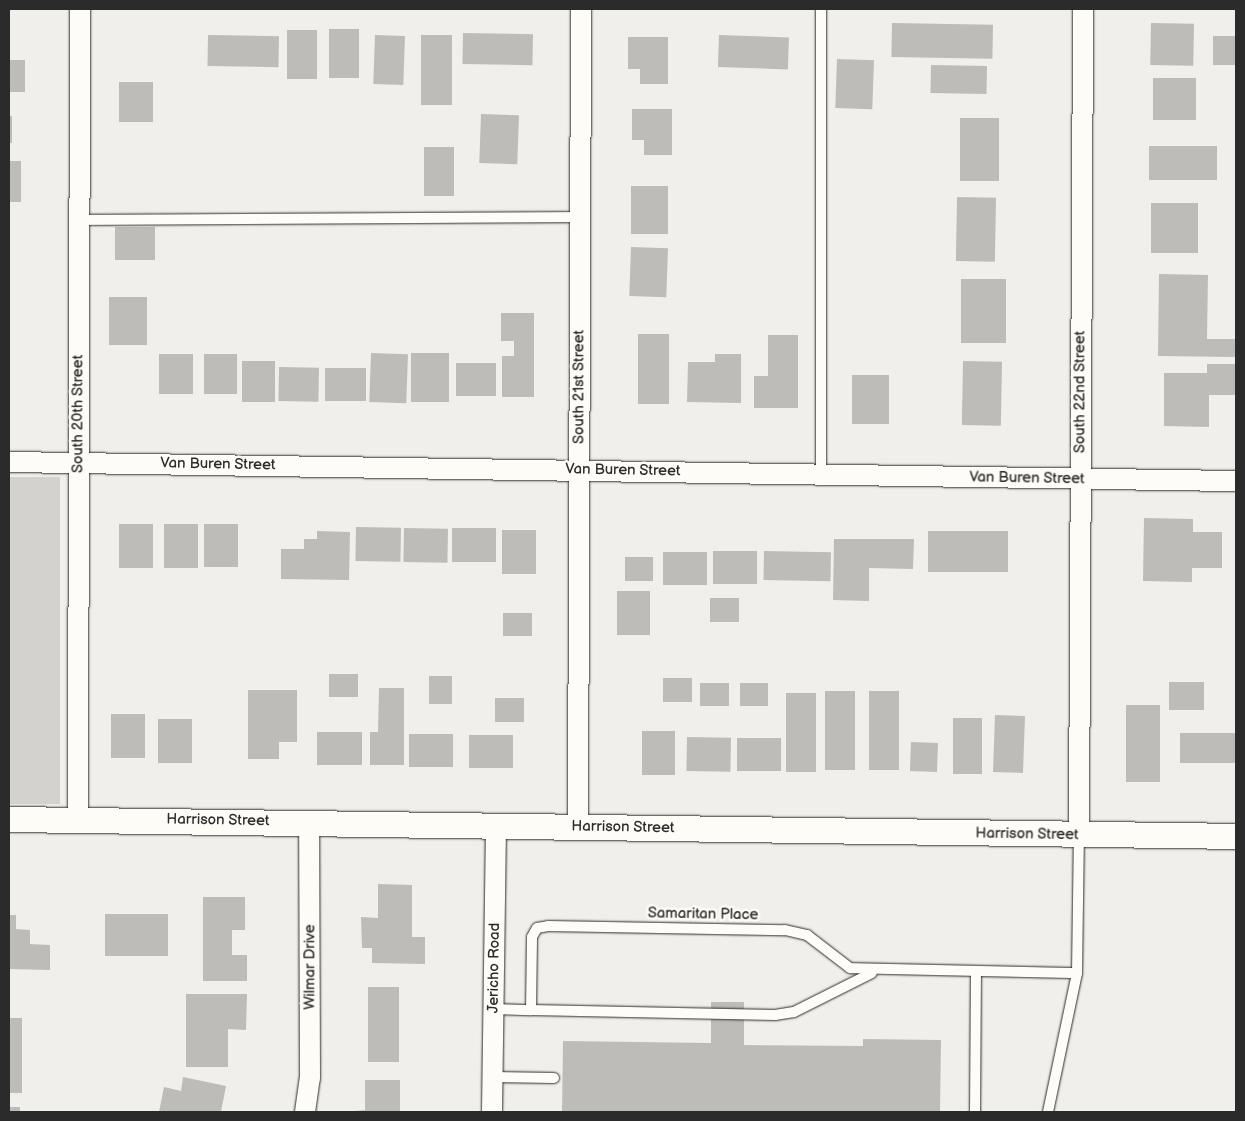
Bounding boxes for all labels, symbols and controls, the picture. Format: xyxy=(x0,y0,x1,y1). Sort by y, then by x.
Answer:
street label: South 21st Street xyxy=(570,330,588,444)
street label: South 22nd Street xyxy=(1071,331,1089,453)
street label: South 20th Street xyxy=(69,355,87,473)
street label: Van Buren Street xyxy=(160,454,276,474)
street label: Van Buren Street xyxy=(565,460,681,480)
street label: Van Buren Street xyxy=(969,468,1085,488)
street label: Harrison Street xyxy=(166,810,270,830)
street label: Harrison Street xyxy=(571,817,675,837)
street label: Harrison Street xyxy=(975,824,1079,844)
street label: Samaritan Place xyxy=(648,904,758,924)
street label: Jericho Road xyxy=(484,923,504,1013)
street label: Wilmar Drive xyxy=(301,924,319,1010)

